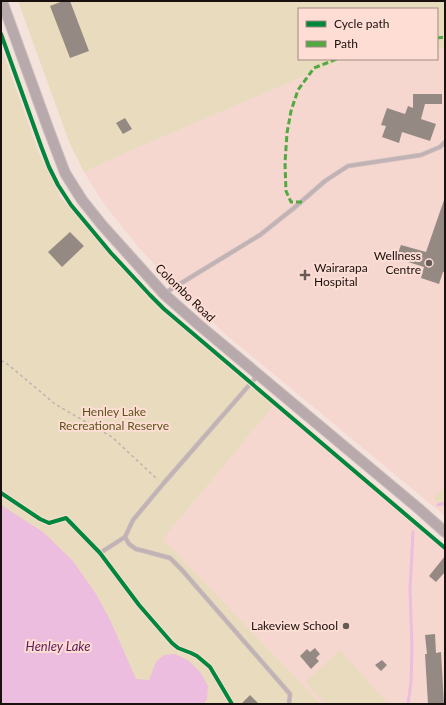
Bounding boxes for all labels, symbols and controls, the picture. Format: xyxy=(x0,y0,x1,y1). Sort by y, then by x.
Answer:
legend xyxy=(298,8,438,60)
text: Cycle path xyxy=(334,16,389,31)
text: Path xyxy=(334,36,358,51)
place label: Wellness Centre xyxy=(374,248,421,277)
marker: Wellness Centre xyxy=(424,258,434,268)
street label: Colombo Road xyxy=(152,260,218,325)
place label: Wairarapa Hospital xyxy=(314,260,368,289)
marker: Wairarapa Hospital xyxy=(299,269,311,281)
park label: Henley Lake Recreational Reserve xyxy=(59,404,169,433)
place label: Lakeview School xyxy=(251,618,338,633)
marker: Lakeview School xyxy=(341,621,351,631)
water label: Henley Lake xyxy=(26,638,90,654)

